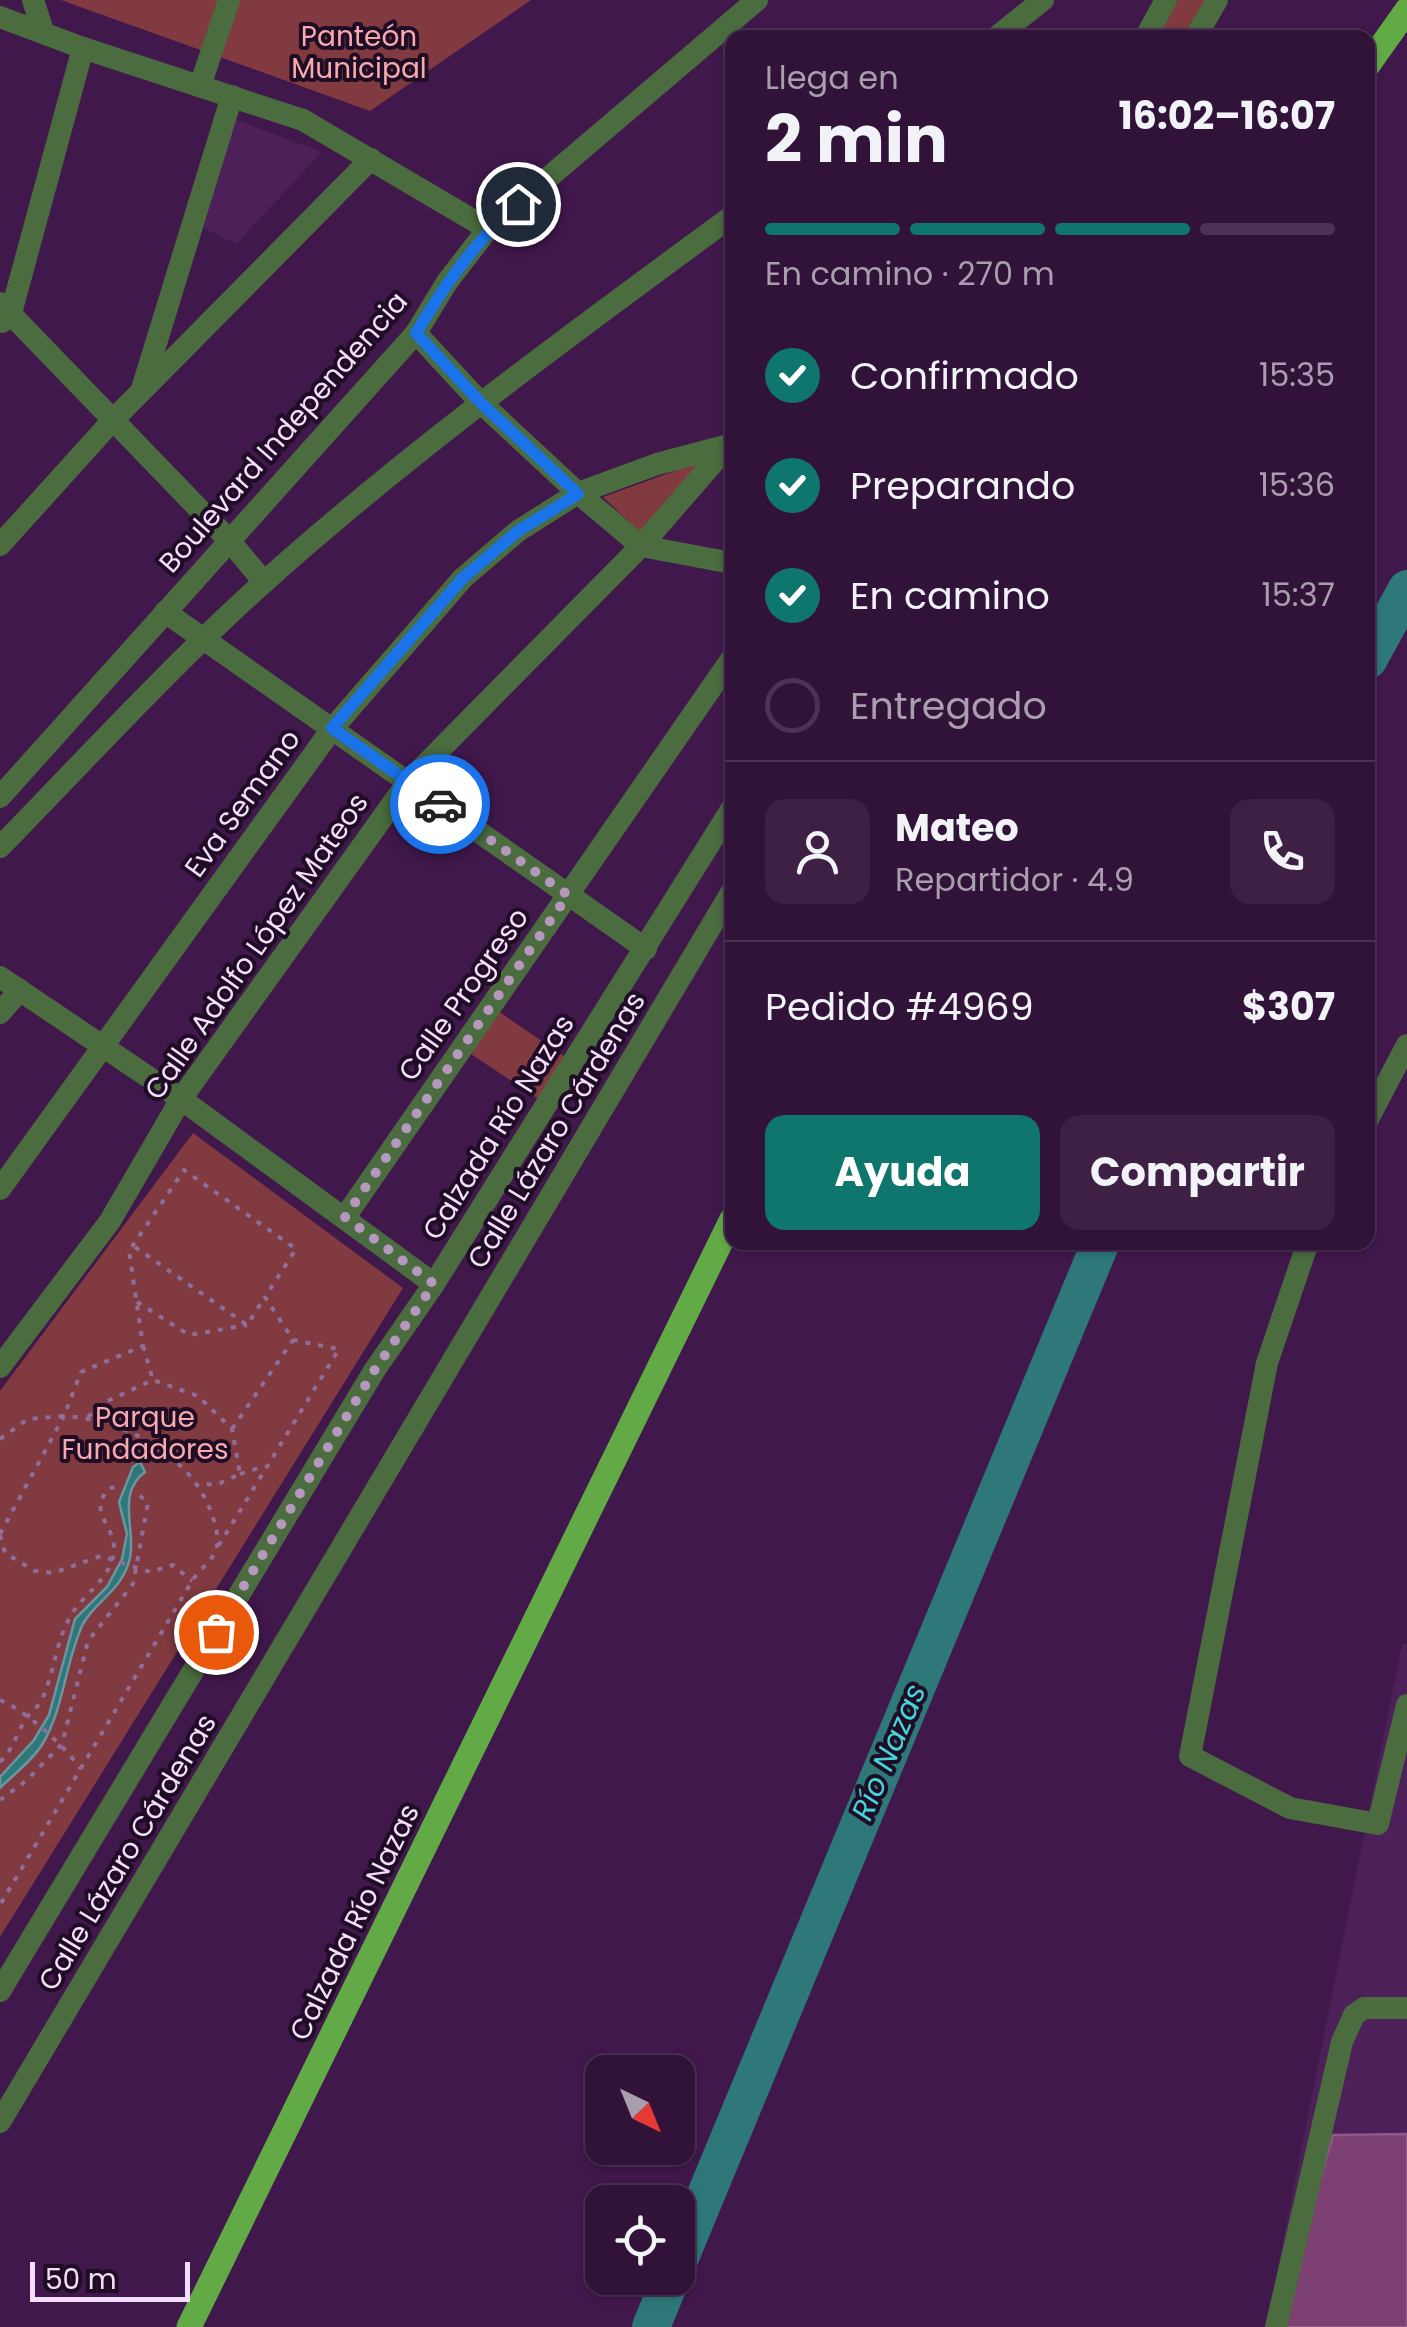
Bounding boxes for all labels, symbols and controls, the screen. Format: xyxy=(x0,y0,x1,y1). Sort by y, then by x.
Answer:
park label: Panteón Municipal xyxy=(291,17,427,88)
text: Llega en xyxy=(765,55,899,100)
text: 16:02–16:07 xyxy=(1118,89,1335,142)
text: 2 min xyxy=(765,94,948,185)
pin xyxy=(476,162,561,247)
icon: home xyxy=(491,177,546,232)
text: En camino · 270 m xyxy=(765,251,1055,296)
street label: Boulevard Independencia xyxy=(150,283,417,581)
icon: check xyxy=(765,348,820,403)
text: Confirmado xyxy=(850,349,1079,402)
text: 15:35 xyxy=(1259,352,1335,397)
icon: check xyxy=(765,458,820,513)
text: Preparando xyxy=(850,459,1075,512)
text: 15:36 xyxy=(1259,462,1335,507)
icon: check xyxy=(765,568,820,623)
text: En camino xyxy=(850,569,1050,622)
text: 15:37 xyxy=(1262,572,1335,617)
text: Entregado xyxy=(850,679,1047,732)
street label: Eva Semano xyxy=(176,721,309,885)
courier xyxy=(390,754,490,854)
icon: car xyxy=(413,777,468,832)
street label: Calle Adolfo López Mateos xyxy=(135,785,377,1107)
button: person xyxy=(765,799,870,904)
button: phone xyxy=(1230,799,1335,904)
text: Mateo xyxy=(895,801,1019,854)
text: Repartidor · 4.9 xyxy=(895,857,1134,902)
street label: Calle Progreso xyxy=(389,900,538,1089)
text: Pedido #4969 xyxy=(765,980,1034,1033)
text: $307 xyxy=(1242,980,1335,1033)
street label: Calle Lázaro Cárdenas xyxy=(458,985,655,1276)
street label: Calzada Río Nazas xyxy=(413,1007,583,1247)
button: Ayuda xyxy=(765,1115,1040,1230)
button: Compartir xyxy=(1060,1115,1335,1230)
park label: Parque Fundadores xyxy=(61,1398,229,1469)
pin xyxy=(174,1590,259,1675)
icon: bag xyxy=(189,1605,244,1660)
water label: Río Nazas xyxy=(840,1677,937,1827)
street label: Calle Lázaro Cárdenas xyxy=(29,1707,226,1998)
street label: Calzada Río Nazas xyxy=(280,1797,429,2047)
north arrow xyxy=(585,2055,695,2165)
map controls xyxy=(585,2055,695,2295)
button: locate xyxy=(585,2185,695,2295)
scale bar xyxy=(30,2257,190,2302)
text: 50 m xyxy=(45,2260,116,2299)

